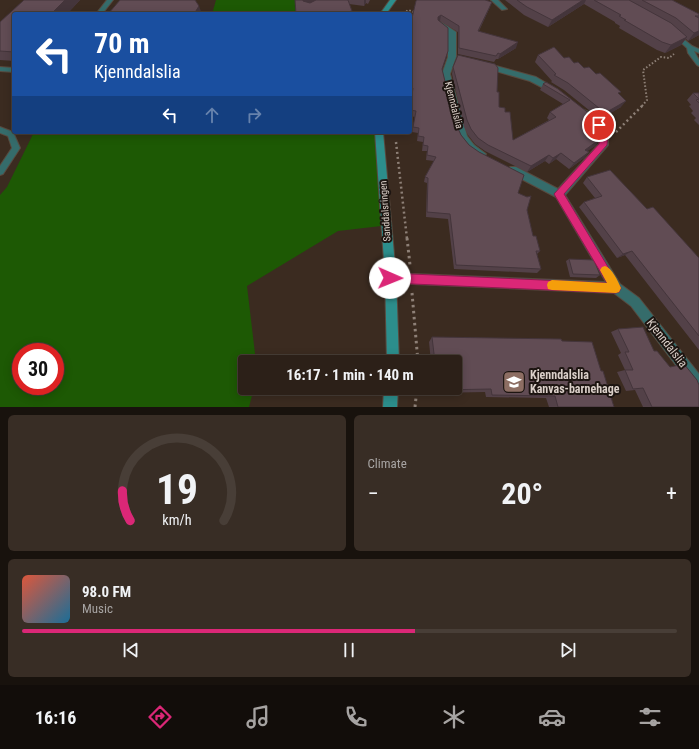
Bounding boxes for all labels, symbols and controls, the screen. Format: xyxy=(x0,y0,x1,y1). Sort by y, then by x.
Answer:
text: 70 m xyxy=(94,27,150,60)
icon: left xyxy=(28,28,80,80)
text: Kjenndalslia xyxy=(94,61,181,82)
street label: Kjenndalslia xyxy=(443,80,465,130)
icon: left xyxy=(159,104,181,126)
icon: ahead xyxy=(201,104,223,126)
icon: right xyxy=(243,104,265,126)
pin xyxy=(582,108,616,142)
icon: arrive xyxy=(588,114,610,136)
street label: Sanddalsringen xyxy=(377,180,393,242)
position arrow xyxy=(369,257,411,299)
street label: Kjenndalslia xyxy=(644,316,690,370)
speed limit sign: 30 xyxy=(12,343,64,395)
text: 16:17 · 1 min · 140 m xyxy=(286,366,414,384)
place label: Kjenndalslia Kanvas-barnehage xyxy=(530,368,620,396)
school or university icon: Kjenndalslia Kanvas-barnehage xyxy=(501,369,527,395)
text: Climate xyxy=(368,456,407,471)
text: 19 xyxy=(156,465,198,514)
text: 20° xyxy=(501,476,543,511)
text: − xyxy=(368,481,379,506)
text: + xyxy=(666,481,677,506)
text: km/h xyxy=(162,512,191,528)
text: 98.0 FM xyxy=(82,583,131,601)
text: Music xyxy=(82,601,113,616)
icon: previous xyxy=(120,639,142,661)
icon: pause xyxy=(338,639,360,661)
icon: next xyxy=(557,639,579,661)
icon: directions xyxy=(146,703,174,731)
icon: music xyxy=(244,703,272,731)
icon: phone xyxy=(342,703,370,731)
icon: climate xyxy=(440,703,468,731)
icon: car xyxy=(538,703,566,731)
icon: filters xyxy=(636,703,664,731)
text: 16:16 xyxy=(35,707,76,728)

